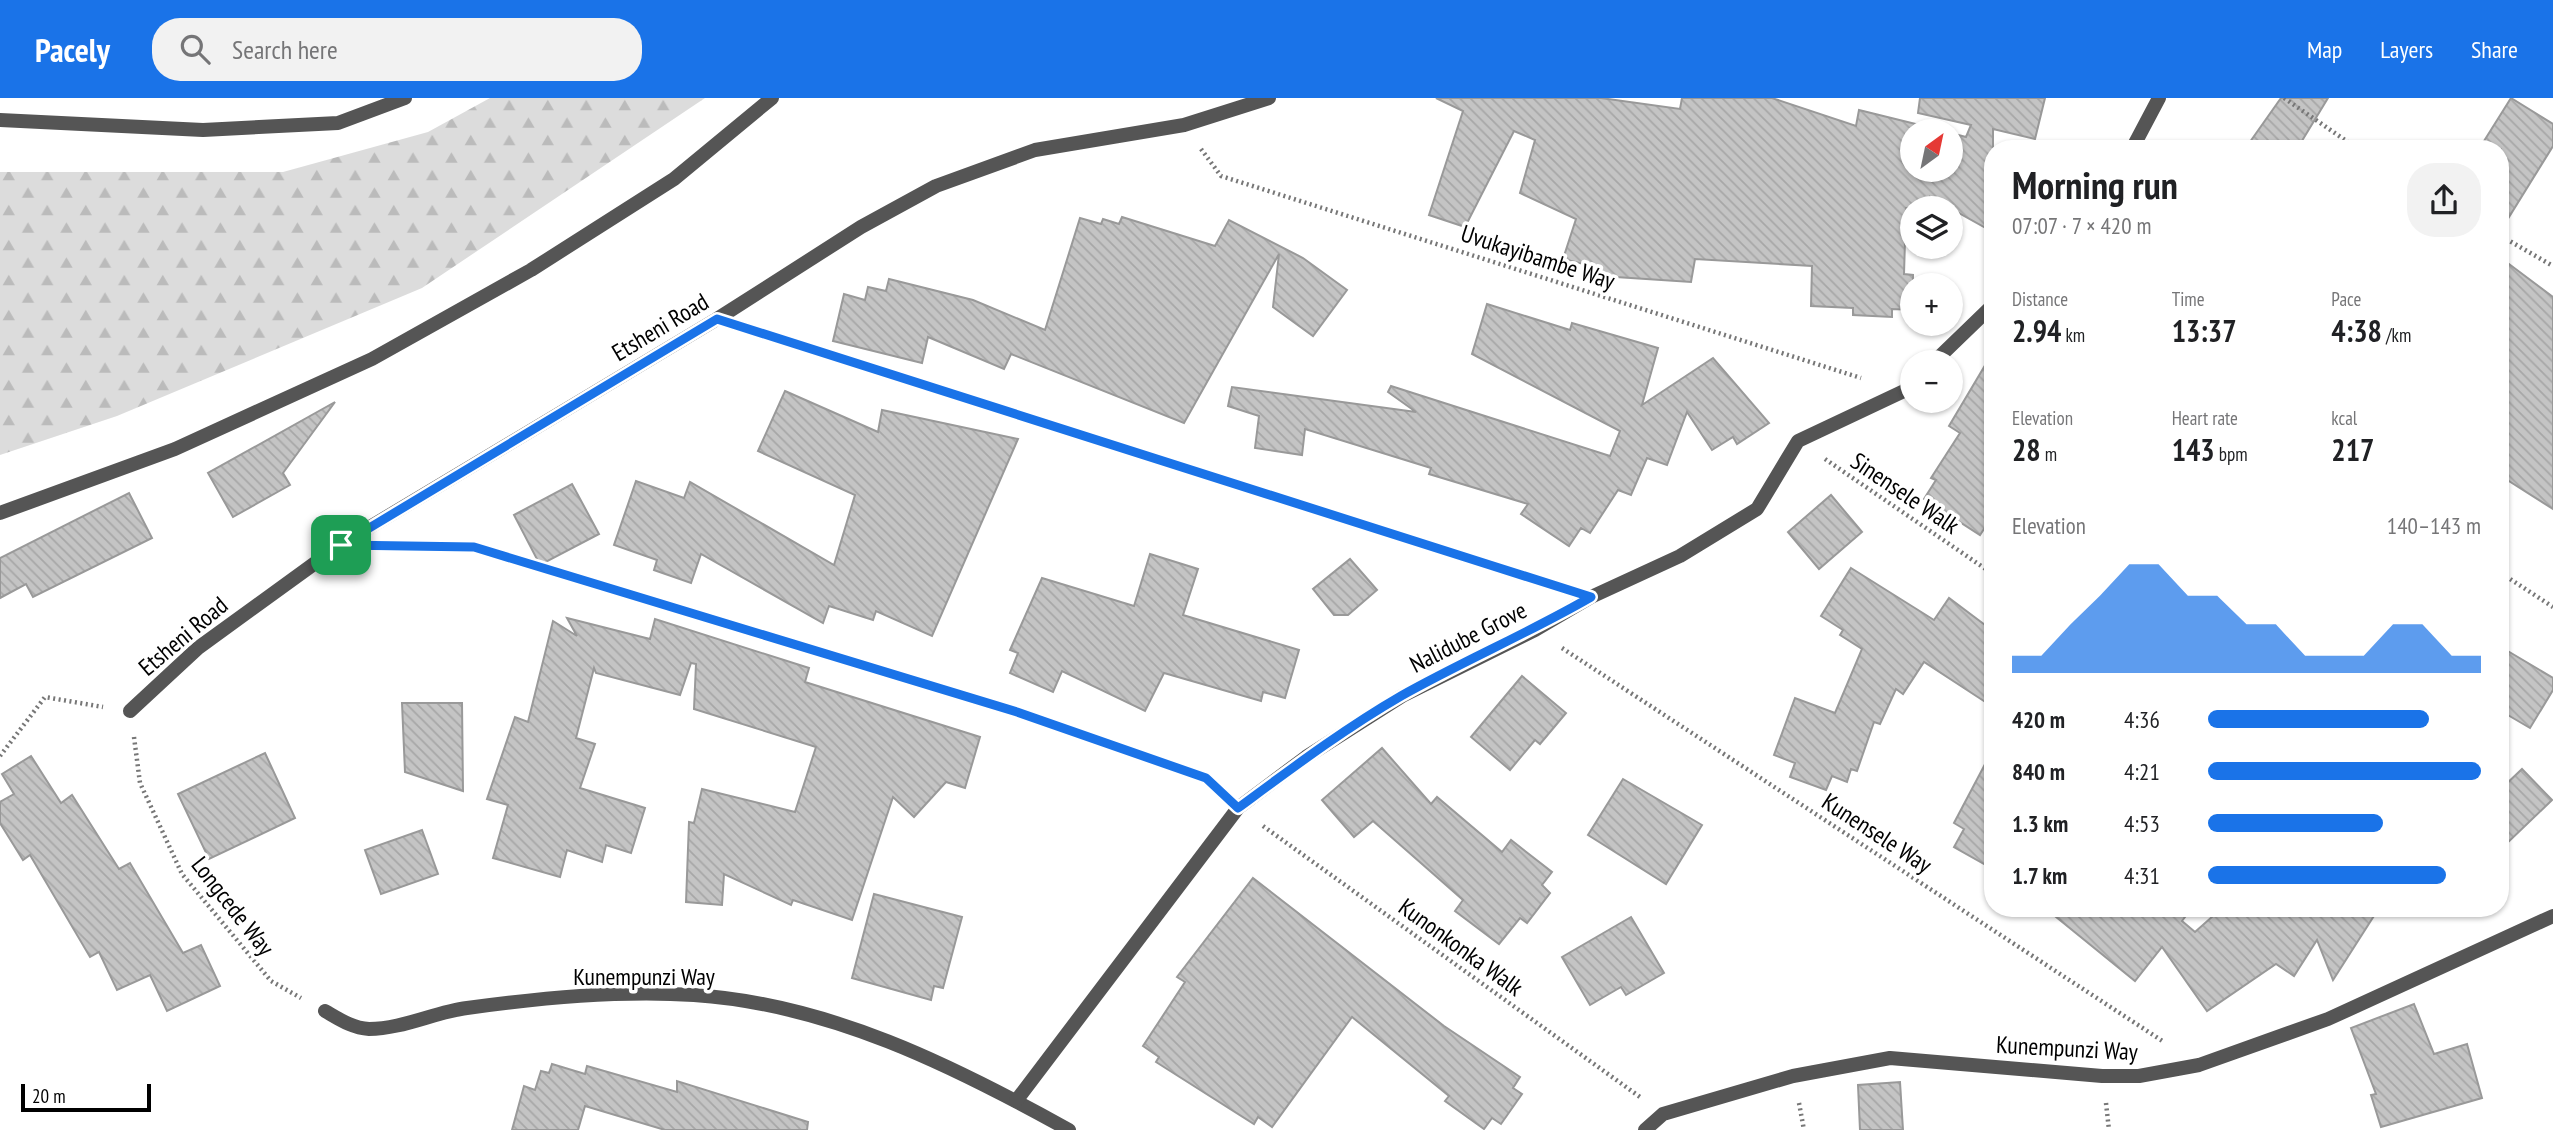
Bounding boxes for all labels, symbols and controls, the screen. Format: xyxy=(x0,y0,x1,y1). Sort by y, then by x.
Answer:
search box xyxy=(152,18,642,81)
text: Pacely xyxy=(35,28,110,71)
icon: search xyxy=(176,30,214,68)
text: Search here xyxy=(232,33,338,66)
text: Map xyxy=(2307,34,2342,65)
text: Layers xyxy=(2380,34,2433,65)
text: Share xyxy=(2471,34,2518,65)
north arrow xyxy=(1900,119,1964,182)
map controls xyxy=(1900,119,1963,413)
text: Morning run xyxy=(2012,160,2178,209)
button: share xyxy=(2407,163,2481,237)
button: layers xyxy=(1900,196,1963,259)
text: 07:07 · 7 × 420 m xyxy=(2012,211,2151,240)
street label: Uvukayibambe Way xyxy=(1457,218,1619,296)
button: + xyxy=(1900,273,1963,336)
street label: Etsheni Road xyxy=(606,286,714,368)
text: Distance xyxy=(2012,287,2068,311)
text: Time xyxy=(2172,287,2205,311)
text: Pace xyxy=(2331,287,2361,311)
text: 2.94 xyxy=(2012,311,2061,350)
text: 13:37 xyxy=(2172,311,2237,350)
text: 4:38 xyxy=(2331,311,2382,350)
text: km xyxy=(2061,323,2085,347)
text: /km xyxy=(2382,323,2411,347)
button: − xyxy=(1900,350,1963,413)
text: Elevation xyxy=(2012,406,2073,430)
text: Heart rate xyxy=(2172,406,2238,430)
text: kcal xyxy=(2331,406,2357,430)
text: 28 xyxy=(2012,430,2041,469)
text: 143 xyxy=(2172,430,2215,469)
text: 217 xyxy=(2331,430,2374,469)
text: m xyxy=(2041,442,2057,466)
text: bpm xyxy=(2215,442,2248,466)
street label: Sinensele Walk xyxy=(1845,445,1966,541)
text: Elevation xyxy=(2012,511,2086,540)
text: 140–143 m xyxy=(2387,511,2481,540)
pin xyxy=(311,515,371,575)
icon: arrive xyxy=(322,526,360,564)
street label: Etsheni Road xyxy=(132,590,234,682)
street label: Nalidube Grove xyxy=(1404,594,1532,680)
text: 420 m xyxy=(2012,705,2065,734)
text: 4:36 xyxy=(2124,705,2160,734)
text: 840 m xyxy=(2012,757,2065,786)
text: 4:21 xyxy=(2124,757,2160,786)
street label: Kunensele Way xyxy=(1816,786,1938,880)
text: 1.3 km xyxy=(2012,809,2068,838)
text: 4:53 xyxy=(2124,809,2160,838)
street label: Longcede Way xyxy=(185,850,281,962)
text: 1.7 km xyxy=(2012,861,2067,890)
text: 4:31 xyxy=(2124,861,2160,890)
street label: Kunonkonka Walk xyxy=(1393,891,1530,1003)
street label: Kunempunzi Way xyxy=(573,961,715,992)
street label: Kunempunzi Way xyxy=(1995,1029,2139,1067)
scale bar xyxy=(21,1081,150,1113)
text: 20 m xyxy=(32,1084,66,1108)

